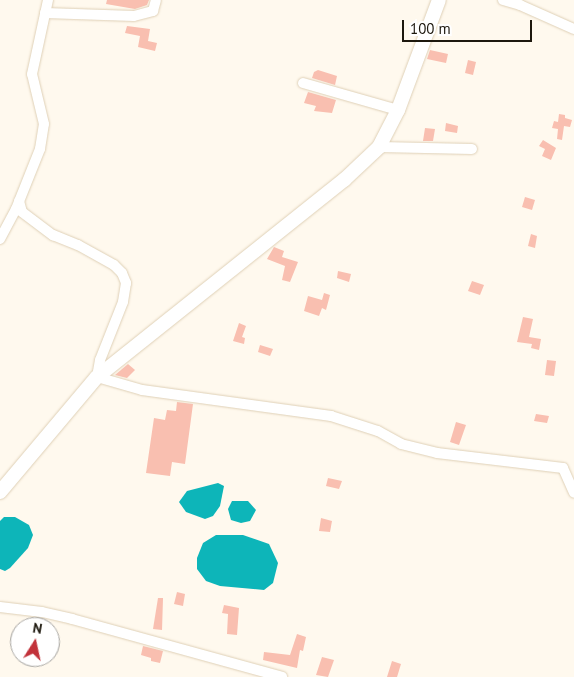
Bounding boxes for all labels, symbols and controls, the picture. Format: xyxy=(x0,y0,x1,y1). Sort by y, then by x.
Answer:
scale bar xyxy=(404,10,534,42)
text: 100 m xyxy=(410,19,451,38)
north arrow xyxy=(10,617,60,667)
text: N xyxy=(31,619,44,638)

